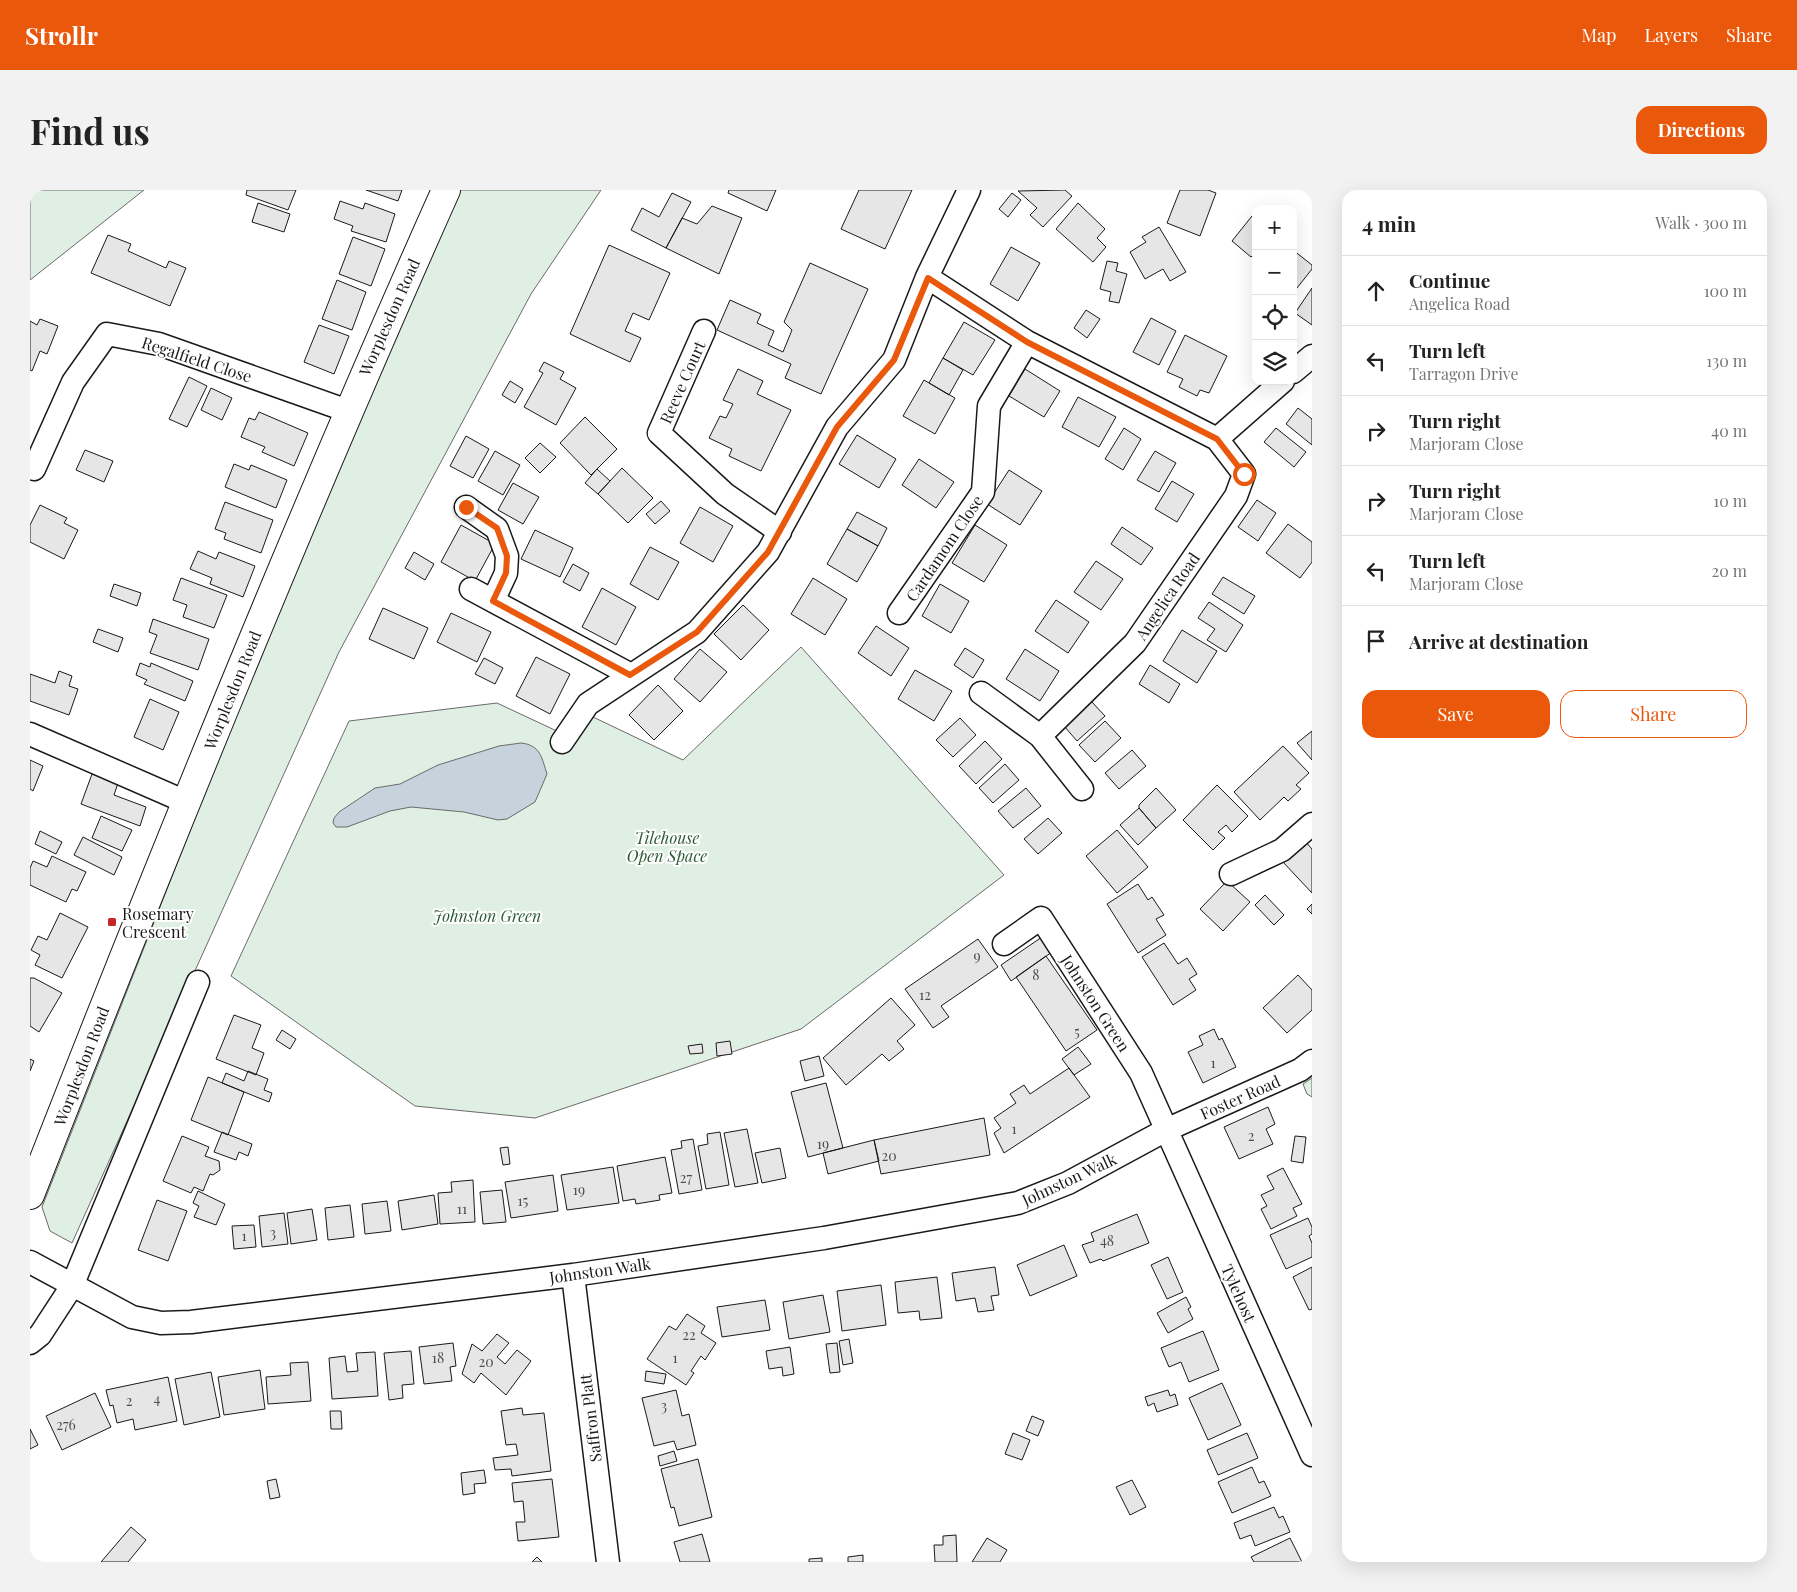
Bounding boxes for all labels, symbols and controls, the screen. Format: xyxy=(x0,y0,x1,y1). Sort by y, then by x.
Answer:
text: Strollr xyxy=(25,19,98,51)
text: Map xyxy=(1581,23,1616,47)
text: Layers xyxy=(1644,23,1698,47)
text: Share xyxy=(1726,23,1772,47)
button: Directions xyxy=(1636,106,1767,154)
text: Find us xyxy=(30,107,150,154)
map controls xyxy=(1252,205,1297,385)
button: + xyxy=(1252,205,1297,250)
text: 4 min xyxy=(1362,209,1416,237)
text: Walk · 300 m xyxy=(1655,212,1747,233)
button: − xyxy=(1252,250,1297,295)
street label: Worplesdon Road xyxy=(353,255,424,380)
text: Continue xyxy=(1409,267,1490,293)
icon: ahead xyxy=(1362,277,1390,305)
text: 100 m xyxy=(1704,280,1747,301)
text: Angelica Road xyxy=(1409,293,1510,314)
button: locate xyxy=(1252,295,1297,340)
street label: Regalfield Close xyxy=(139,331,255,387)
street label: Reeve Court xyxy=(654,337,710,427)
text: Turn left xyxy=(1409,337,1486,363)
button: layers xyxy=(1252,340,1297,385)
icon: left xyxy=(1362,347,1390,375)
text: 130 m xyxy=(1706,350,1747,371)
text: Tarragon Drive xyxy=(1409,363,1519,384)
text: Turn right xyxy=(1409,407,1501,433)
icon: right xyxy=(1362,417,1390,445)
text: 40 m xyxy=(1711,420,1747,441)
text: Marjoram Close xyxy=(1409,433,1524,454)
route start xyxy=(1233,463,1256,486)
text: Turn right xyxy=(1409,477,1501,503)
icon: right xyxy=(1362,487,1390,515)
text: 10 m xyxy=(1713,490,1747,511)
street label: Cardamom Close xyxy=(901,491,987,605)
route end xyxy=(455,496,478,519)
text: Marjoram Close xyxy=(1409,503,1524,524)
text: Turn left xyxy=(1409,547,1486,573)
street label: Angelica Road xyxy=(1129,548,1204,645)
icon: left xyxy=(1362,557,1390,585)
text: 20 m xyxy=(1712,560,1747,581)
text: Marjoram Close xyxy=(1409,573,1524,594)
icon: arrive xyxy=(1362,627,1390,655)
street label: Worplesdon Road xyxy=(198,628,265,753)
text: Arrive at destination xyxy=(1409,628,1589,654)
button: Save xyxy=(1362,690,1550,738)
button: Share xyxy=(1560,690,1747,738)
park label: Tilehouse Open Space xyxy=(627,827,707,866)
place label: Rosemary Crescent xyxy=(122,903,194,942)
park label: Johnston Green xyxy=(433,905,541,926)
marker: Rosemary Crescent xyxy=(106,916,118,928)
house number: 9 xyxy=(973,946,981,965)
street label: Johnston Green xyxy=(1056,950,1135,1056)
house number: 8 xyxy=(1032,965,1040,984)
house number: 12 xyxy=(919,985,931,1004)
street label: Worplesdon Road xyxy=(48,1003,113,1130)
house number: 5 xyxy=(1074,1022,1080,1041)
house number: 1 xyxy=(1210,1053,1216,1072)
street label: Foster Road xyxy=(1197,1070,1283,1124)
house number: 1 xyxy=(1011,1119,1017,1138)
house number: 2 xyxy=(1248,1126,1255,1145)
house number: 19 xyxy=(817,1134,829,1153)
house number: 20 xyxy=(881,1146,897,1165)
street label: Johnston Walk xyxy=(1017,1148,1120,1211)
house number: 27 xyxy=(680,1168,693,1187)
house number: 19 xyxy=(573,1180,585,1199)
house number: 15 xyxy=(518,1191,529,1210)
house number: 11 xyxy=(457,1199,467,1218)
house number: 3 xyxy=(270,1223,276,1242)
house number: 1 xyxy=(241,1226,247,1245)
house number: 48 xyxy=(1100,1231,1114,1250)
street label: Johnston Walk xyxy=(547,1252,652,1288)
street label: Tylehost xyxy=(1217,1261,1261,1325)
house number: 22 xyxy=(682,1325,696,1344)
house number: 18 xyxy=(432,1348,444,1367)
house number: 1 xyxy=(672,1348,678,1367)
house number: 20 xyxy=(478,1352,494,1371)
street label: Saffron Platt xyxy=(574,1372,606,1463)
house number: 4 xyxy=(154,1389,161,1408)
house number: 2 xyxy=(126,1391,133,1410)
house number: 3 xyxy=(661,1396,667,1415)
house number: 276 xyxy=(56,1415,76,1434)

